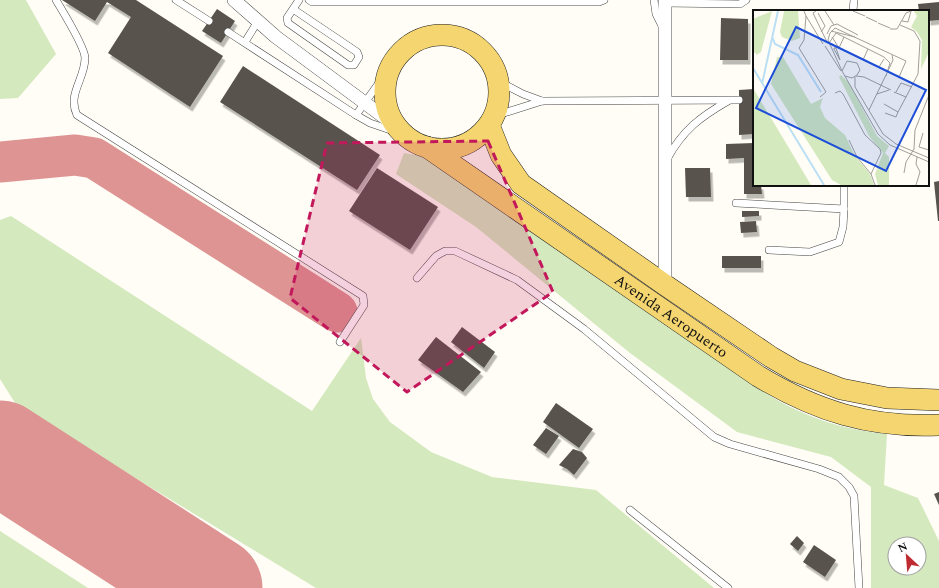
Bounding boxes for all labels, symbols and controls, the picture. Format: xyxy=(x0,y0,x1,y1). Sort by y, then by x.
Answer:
inset map xyxy=(753,10,929,186)
street label: Avenida Aeropuerto xyxy=(609,269,733,364)
north arrow xyxy=(887,536,927,576)
text: N xyxy=(895,538,911,557)

